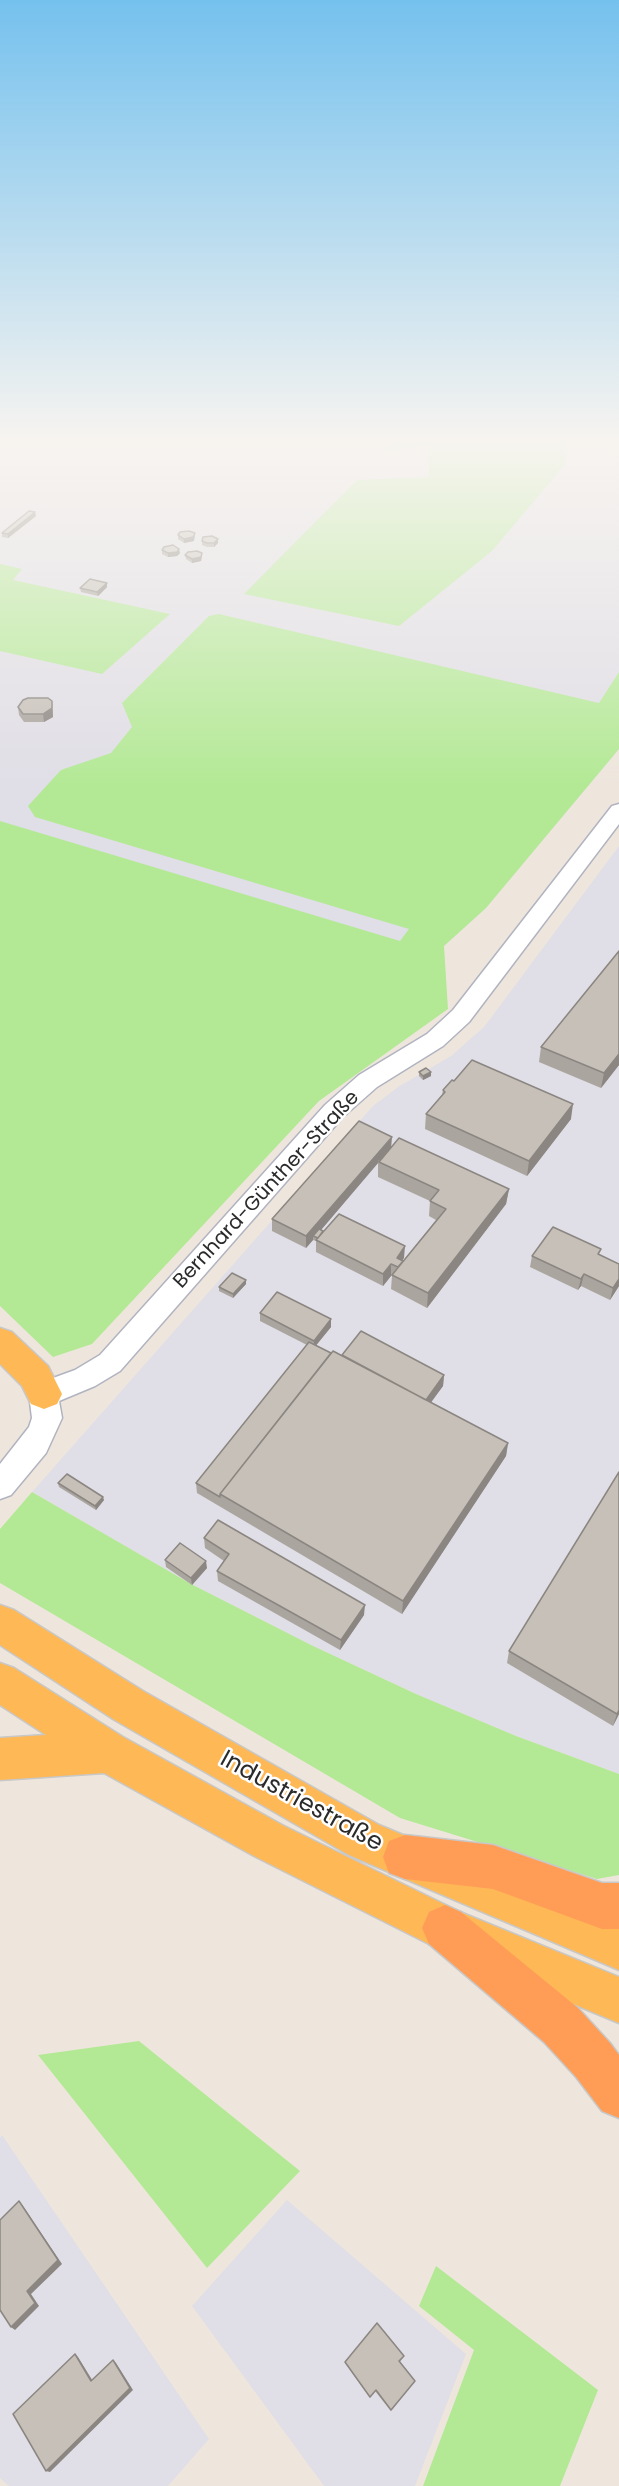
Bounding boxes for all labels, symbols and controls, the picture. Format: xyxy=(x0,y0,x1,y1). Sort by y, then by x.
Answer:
street label: Bernhard-Günther-Straße xyxy=(169,1086,365,1294)
street label: Industriestraße xyxy=(215,1745,387,1859)

